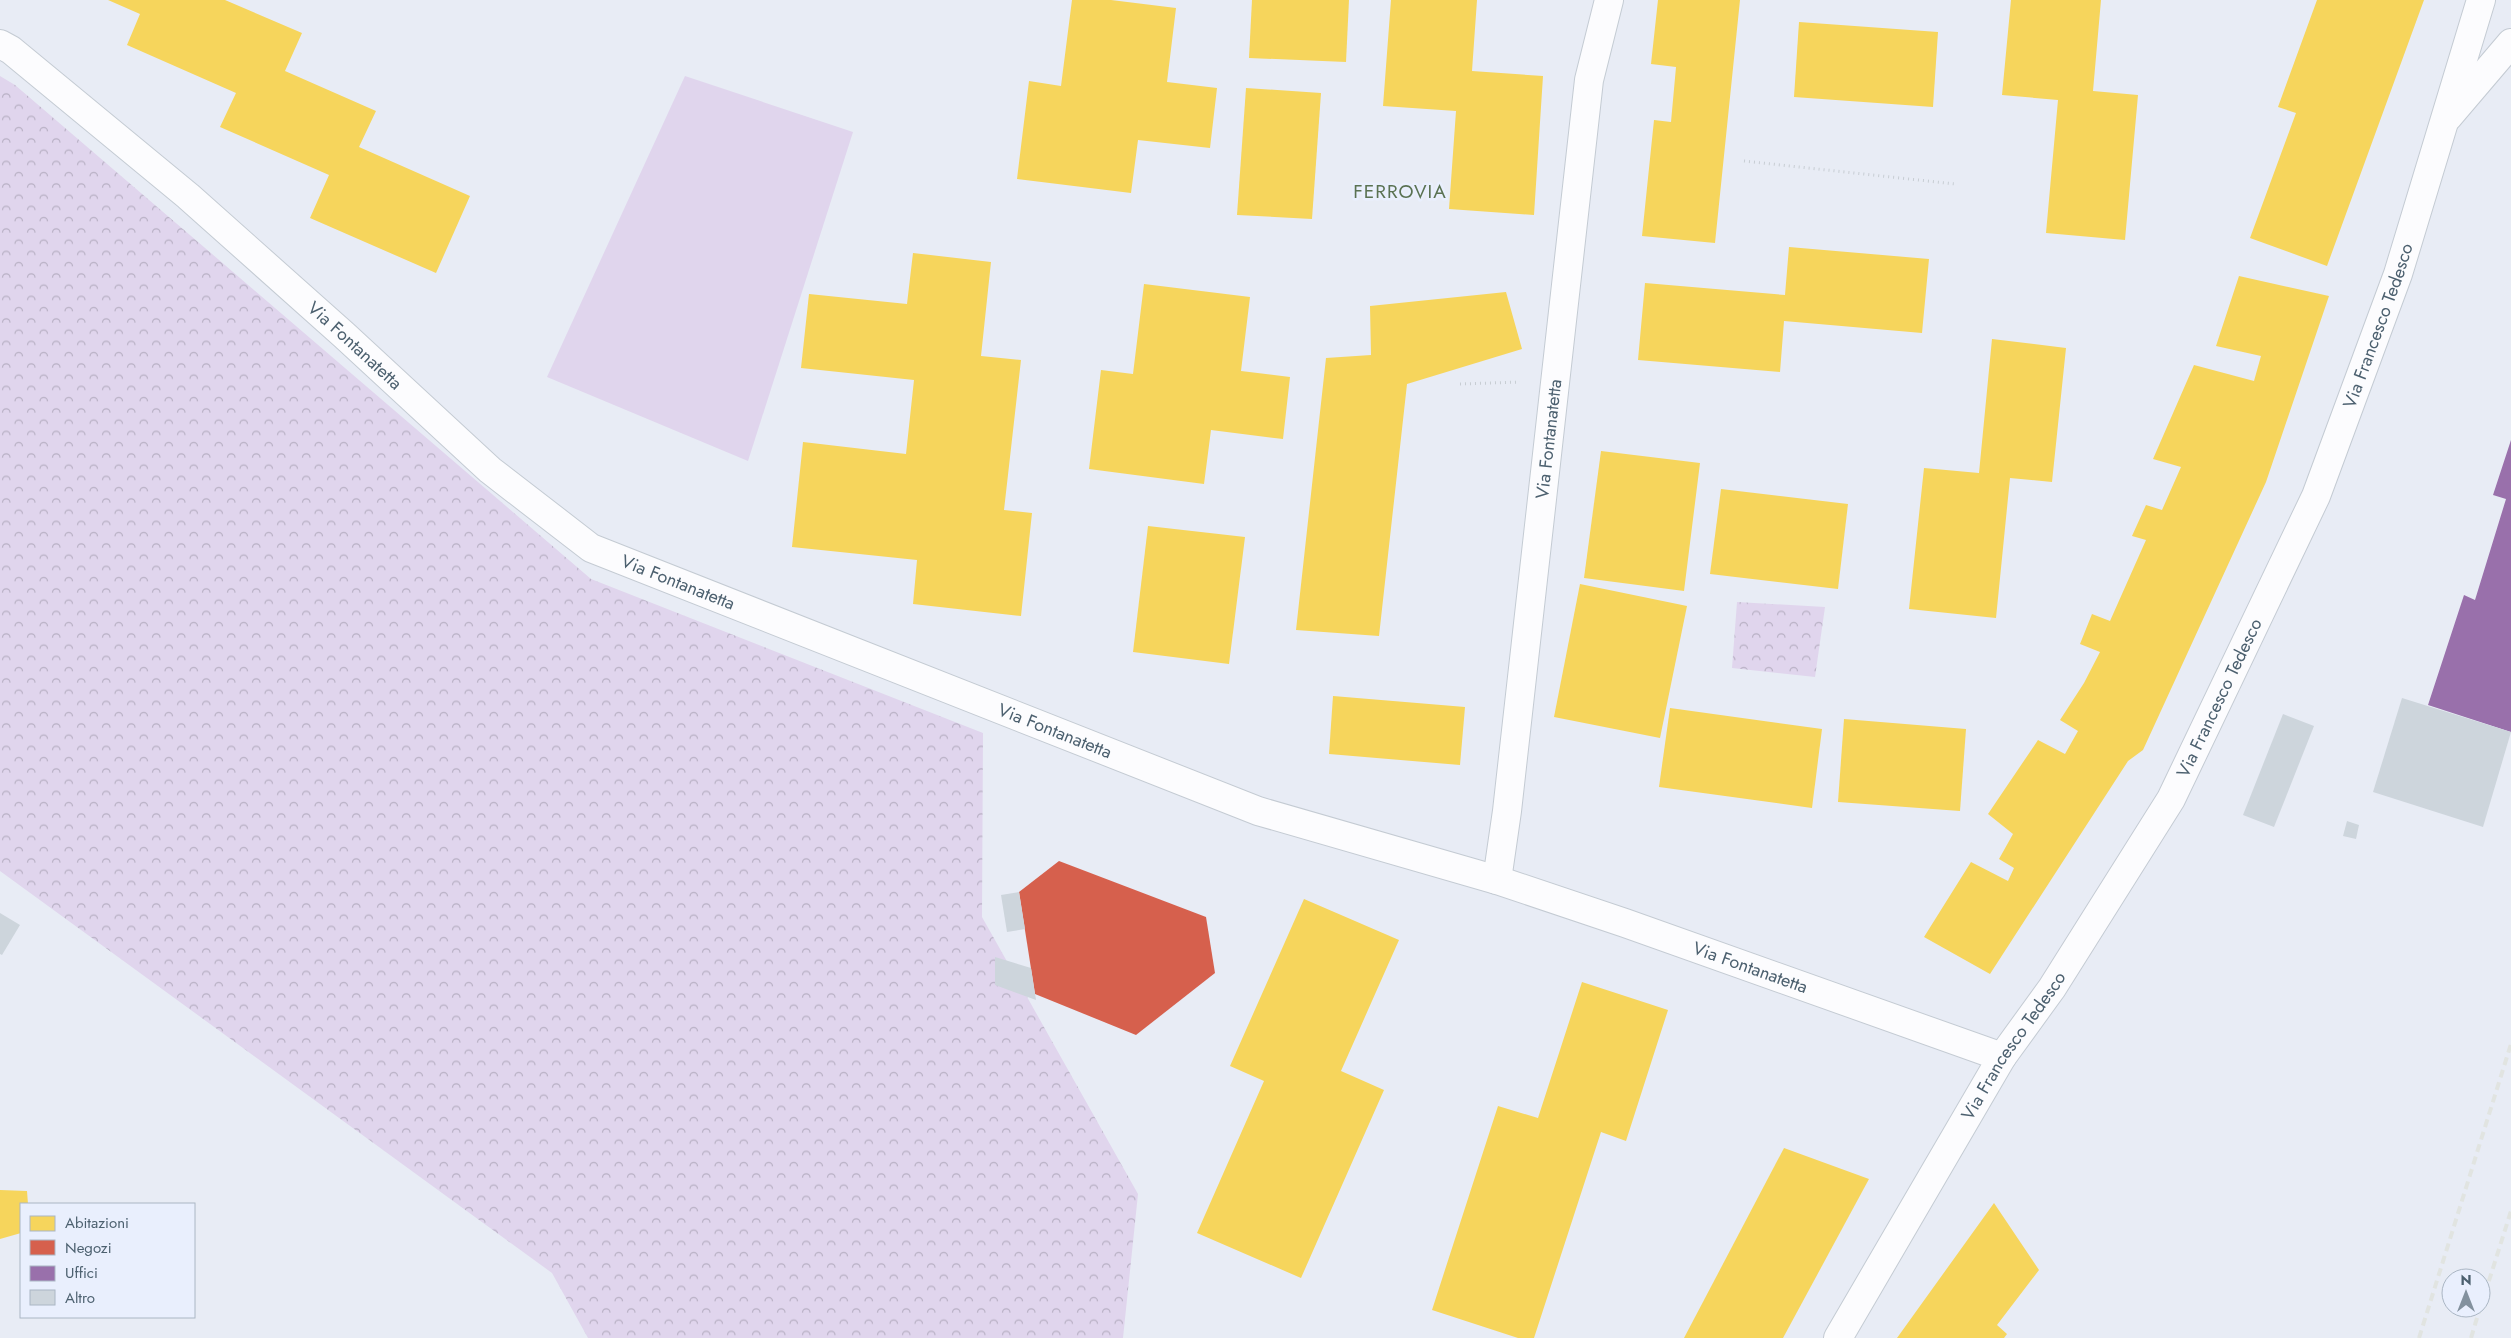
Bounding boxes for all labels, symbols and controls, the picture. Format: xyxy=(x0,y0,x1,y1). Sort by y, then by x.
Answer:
district label: FERROVIA xyxy=(1353,178,1447,205)
street label: Via Francesco Tedesco xyxy=(2336,240,2420,412)
street label: Via Fontanatetta xyxy=(302,295,408,396)
street label: Via Fontanatetta xyxy=(1529,378,1568,500)
street label: Via Fontanatetta xyxy=(617,548,739,617)
street label: Via Francesco Tedesco xyxy=(2170,614,2269,782)
street label: Via Fontanatetta xyxy=(994,697,1116,765)
street label: Via Fontanatetta xyxy=(1689,935,1811,1000)
street label: Via Francesco Tedesco xyxy=(1955,966,2072,1125)
legend xyxy=(20,1203,195,1318)
text: Abitazioni xyxy=(65,1212,129,1234)
text: Negozi xyxy=(65,1237,112,1259)
text: Uffici xyxy=(65,1262,98,1284)
north arrow xyxy=(2441,1268,2491,1318)
text: N xyxy=(2460,1270,2472,1290)
text: Altro xyxy=(65,1287,95,1309)

